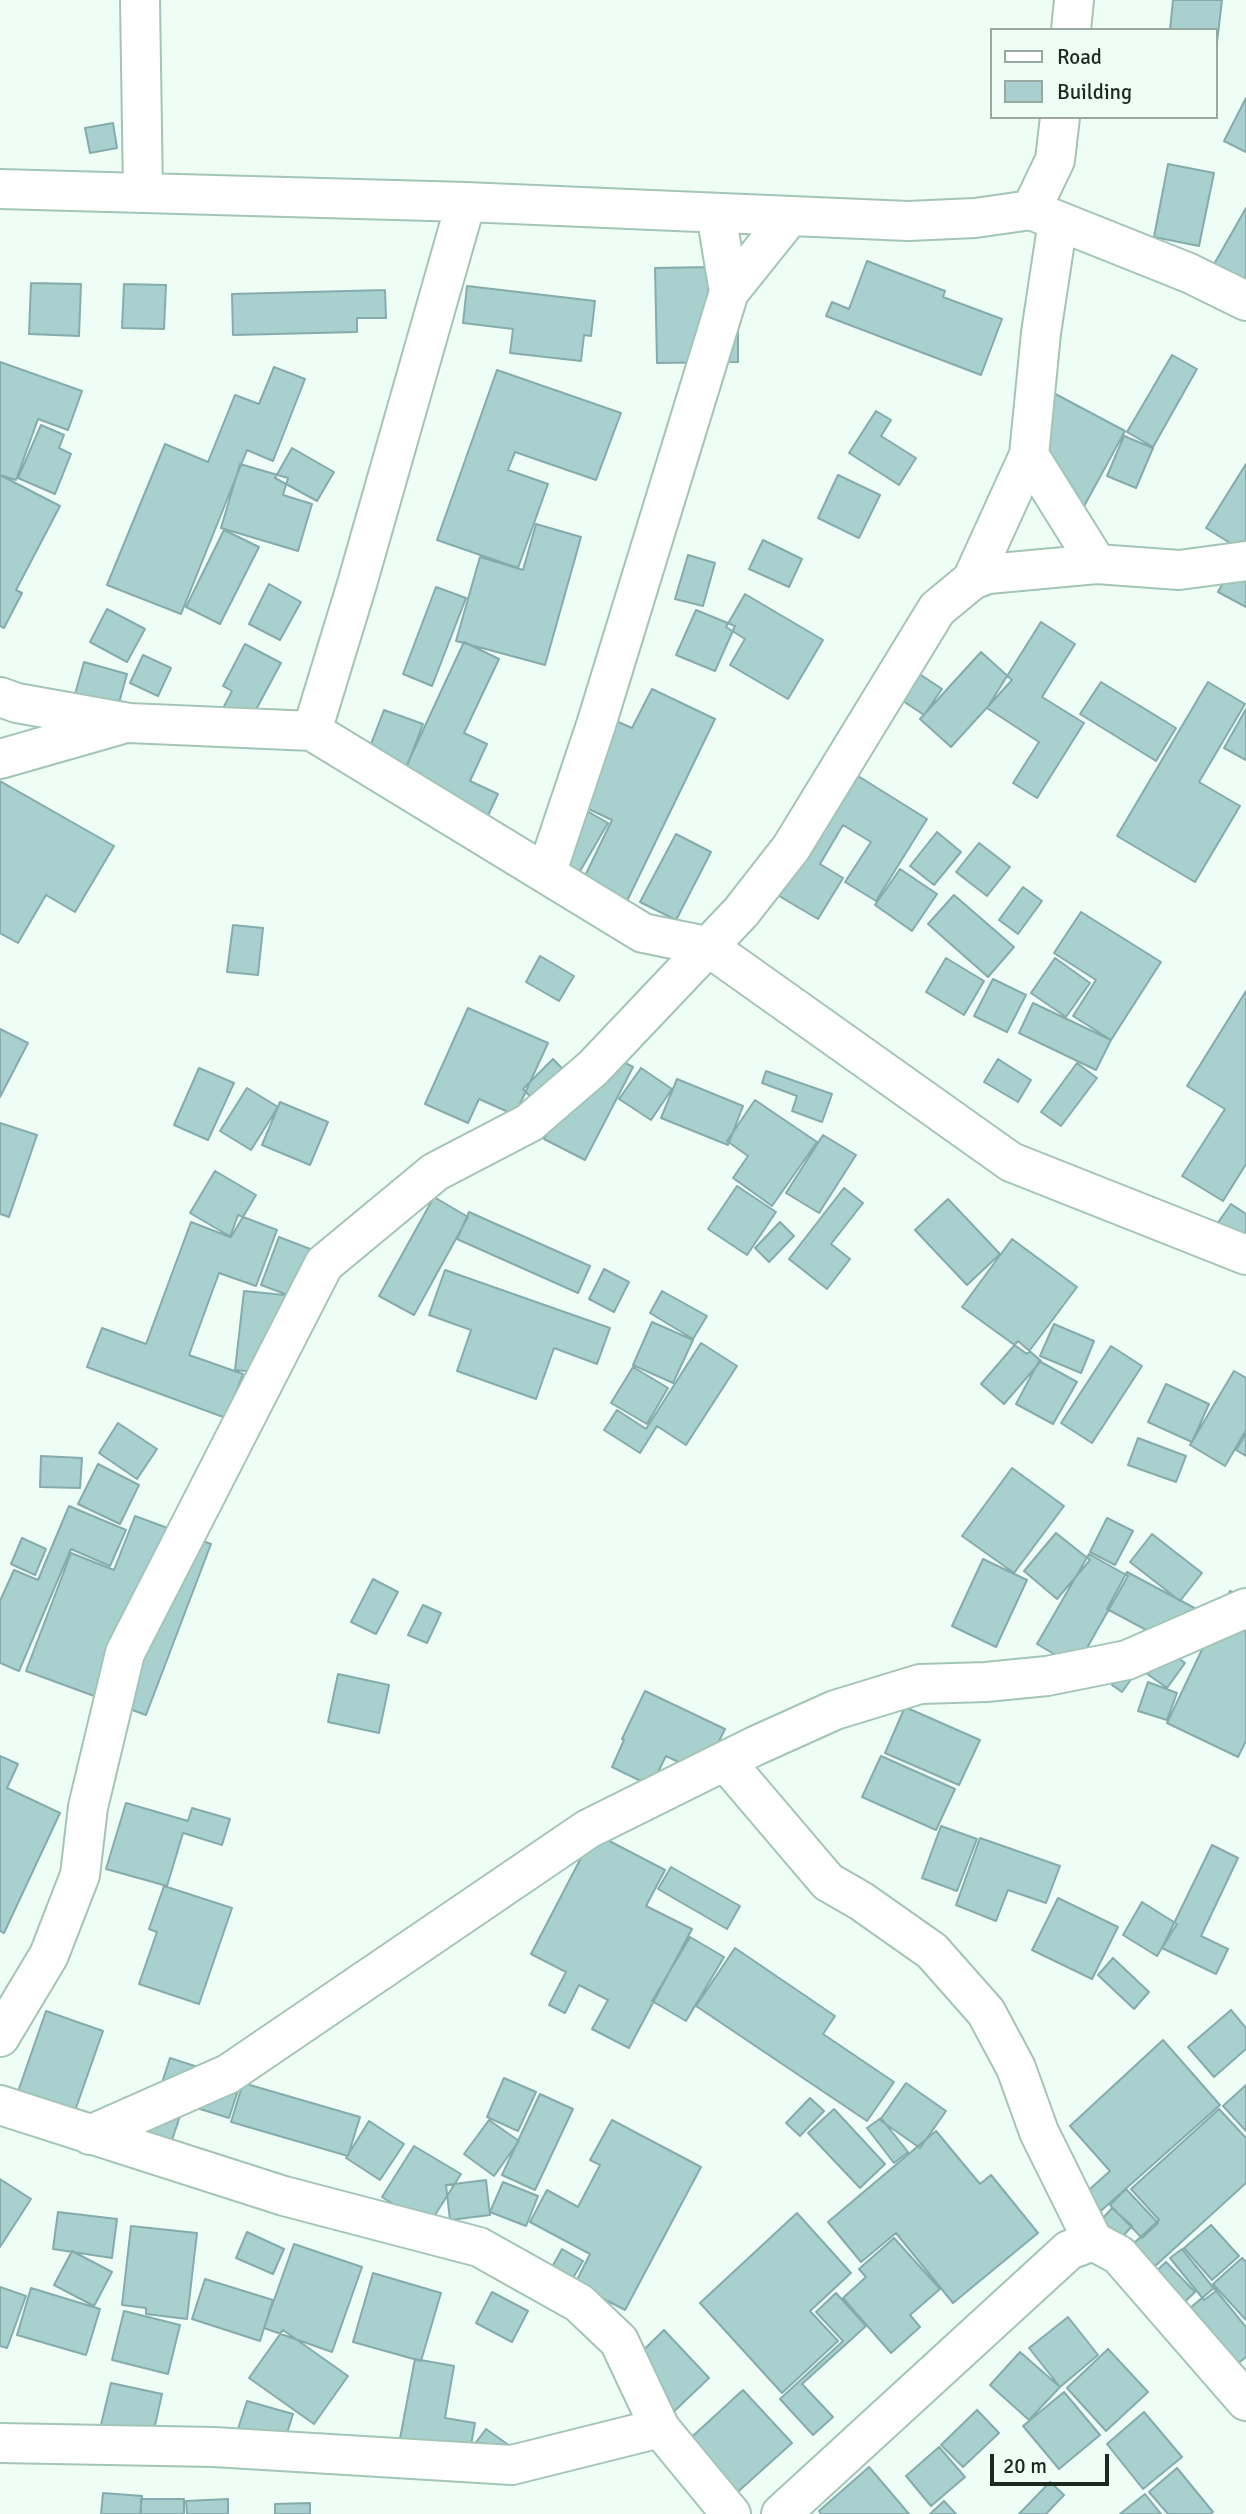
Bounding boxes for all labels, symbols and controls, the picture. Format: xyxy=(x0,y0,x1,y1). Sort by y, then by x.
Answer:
legend xyxy=(990,28,1218,119)
text: Road xyxy=(1057,44,1102,70)
text: Building xyxy=(1057,79,1132,105)
scale bar xyxy=(994,2440,1113,2484)
text: 20 m xyxy=(1003,2453,1047,2479)

